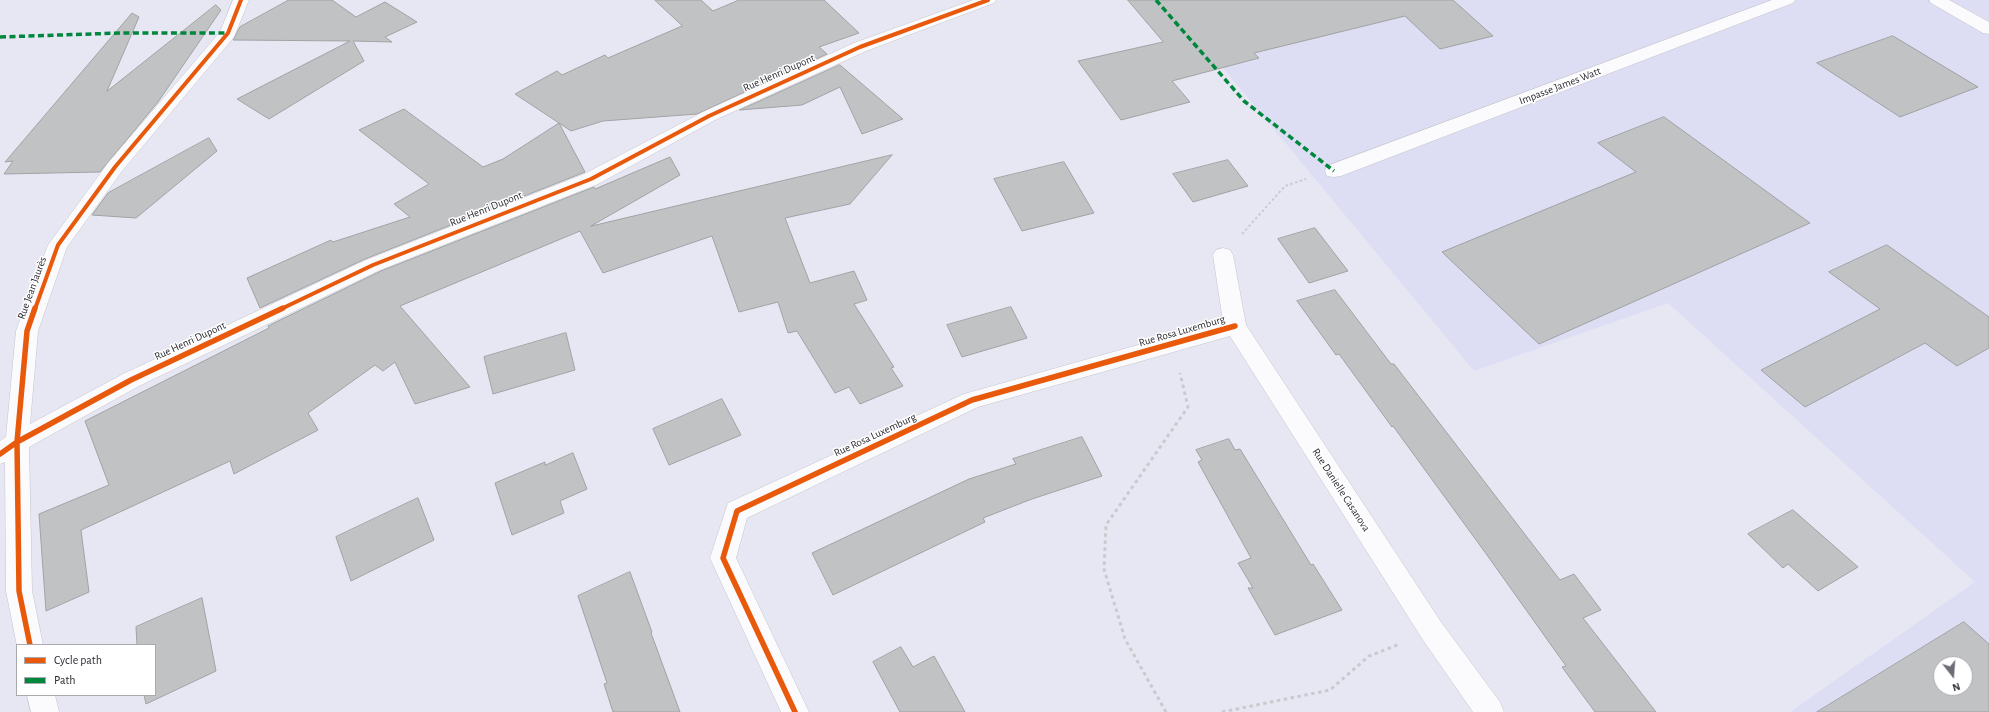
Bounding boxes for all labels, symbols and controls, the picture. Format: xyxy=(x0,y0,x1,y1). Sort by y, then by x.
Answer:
street label: Rue Henri Dupont xyxy=(741,51,817,95)
street label: Impasse James Watt xyxy=(1517,64,1603,108)
street label: Rue Henri Dupont xyxy=(448,188,524,230)
street label: Rue Jean Jaurès xyxy=(15,255,49,321)
street label: Rue Rosa Luxemburg xyxy=(1137,312,1227,350)
street label: Rue Henri Dupont xyxy=(152,319,228,363)
street label: Rue Rosa Luxemburg xyxy=(832,410,918,460)
street label: Rue Danielle Casanova xyxy=(1309,446,1373,534)
legend xyxy=(16,644,156,696)
text: Cycle path xyxy=(54,654,102,666)
north arrow xyxy=(1933,656,1973,696)
text: Path xyxy=(54,674,76,686)
text: N xyxy=(1951,681,1962,693)

